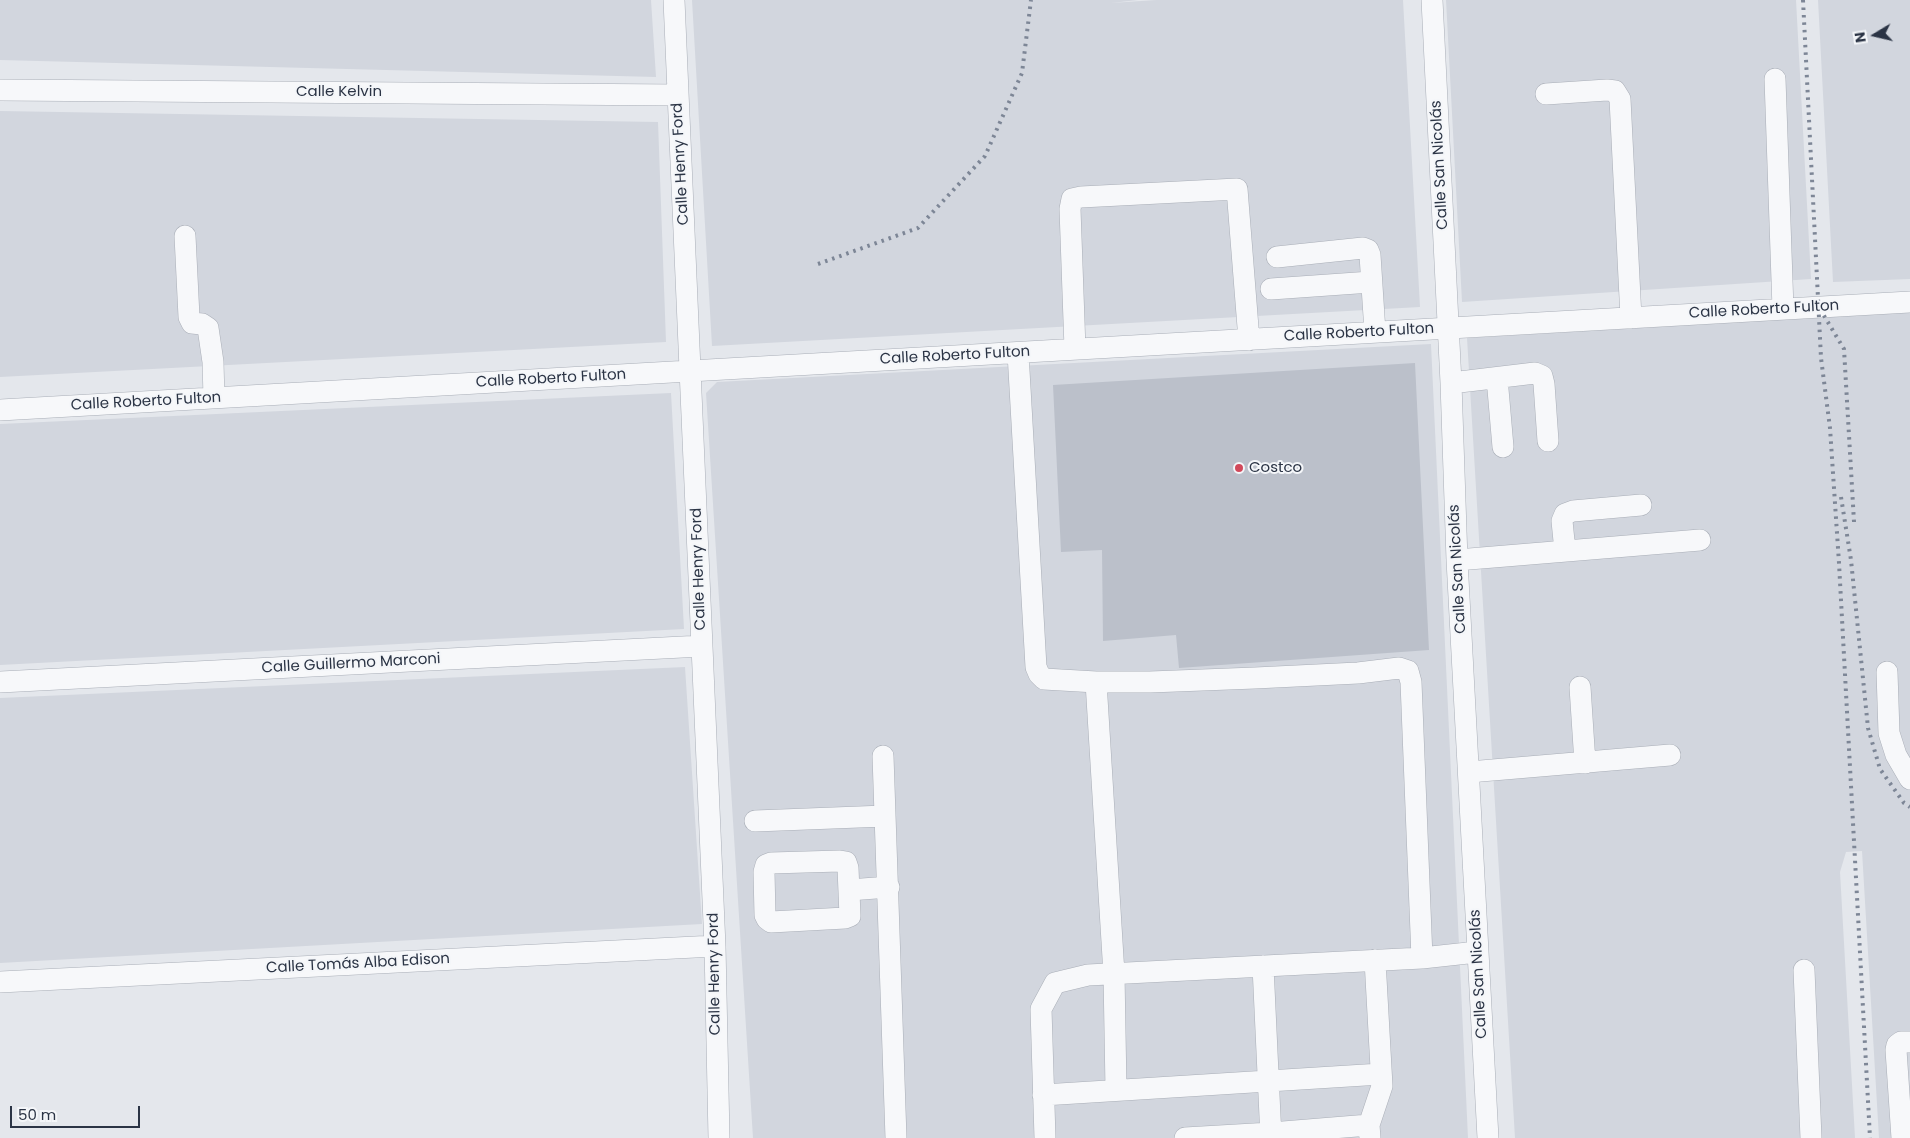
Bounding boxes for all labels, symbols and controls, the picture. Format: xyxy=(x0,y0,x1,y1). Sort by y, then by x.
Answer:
north arrow xyxy=(1850,10,1900,60)
text: N xyxy=(1849,31,1871,44)
street label: Calle Kelvin xyxy=(296,83,382,101)
street label: Calle San Nicolás xyxy=(1428,100,1452,230)
street label: Calle Henry Ford xyxy=(669,102,693,226)
street label: Calle Roberto Fulton xyxy=(1688,297,1840,323)
street label: Calle Roberto Fulton xyxy=(1283,320,1435,346)
street label: Calle Roberto Fulton xyxy=(879,343,1031,369)
street label: Calle Roberto Fulton xyxy=(475,366,627,392)
street label: Calle Roberto Fulton xyxy=(70,389,222,415)
place label: Costco xyxy=(1249,459,1302,477)
marker: Costco xyxy=(1233,462,1245,474)
street label: Calle San Nicolás xyxy=(1446,504,1470,634)
street label: Calle Henry Ford xyxy=(688,507,710,631)
street label: Calle Guillermo Marconi xyxy=(261,650,441,678)
street label: Calle San Nicolás xyxy=(1467,909,1491,1039)
street label: Calle Henry Ford xyxy=(705,913,725,1035)
street label: Calle Tomás Alba Edison xyxy=(266,950,450,978)
scale bar xyxy=(12,1096,142,1128)
text: 50 m xyxy=(18,1104,56,1125)

